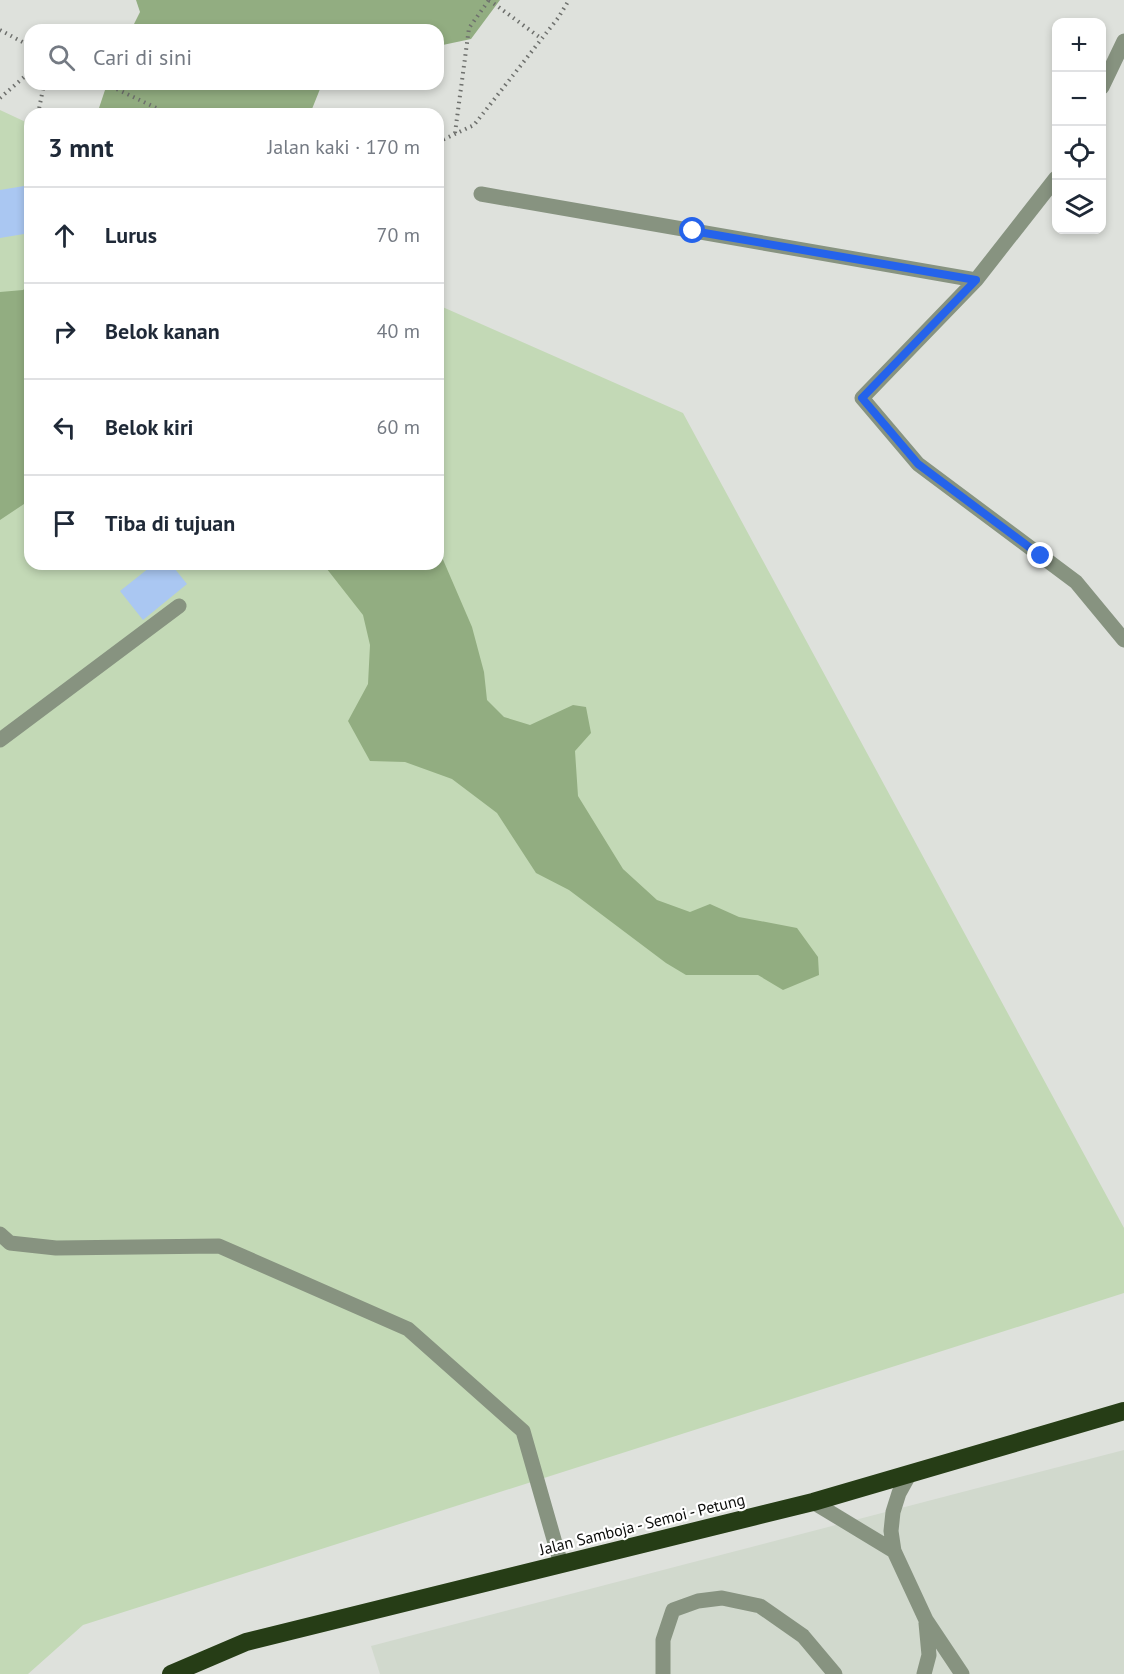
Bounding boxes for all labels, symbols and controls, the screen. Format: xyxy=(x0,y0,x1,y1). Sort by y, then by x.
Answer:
map controls xyxy=(1052,18,1106,234)
button: + xyxy=(1052,18,1106,72)
search box xyxy=(24,24,444,90)
icon: search xyxy=(45,41,78,74)
text: Cari di sini xyxy=(93,43,192,71)
button: − xyxy=(1052,72,1106,126)
button: locate xyxy=(1052,126,1106,180)
text: 3 mnt xyxy=(48,131,114,164)
text: Jalan kaki · 170 m xyxy=(267,134,420,160)
button: layers xyxy=(1052,180,1106,234)
route start xyxy=(679,217,705,243)
icon: ahead xyxy=(48,219,81,252)
text: Lurus xyxy=(105,221,157,249)
text: 70 m xyxy=(377,222,420,248)
icon: right xyxy=(48,315,81,348)
text: Belok kanan xyxy=(105,317,220,345)
text: 40 m xyxy=(377,318,420,344)
icon: left xyxy=(48,411,81,444)
text: Belok kiri xyxy=(105,413,194,441)
text: 60 m xyxy=(377,414,420,440)
icon: arrive xyxy=(48,507,81,540)
text: Tiba di tujuan xyxy=(105,509,235,537)
route end xyxy=(1027,542,1053,568)
street label: Jalan Samboja - Semoi - Petung xyxy=(536,1489,747,1559)

